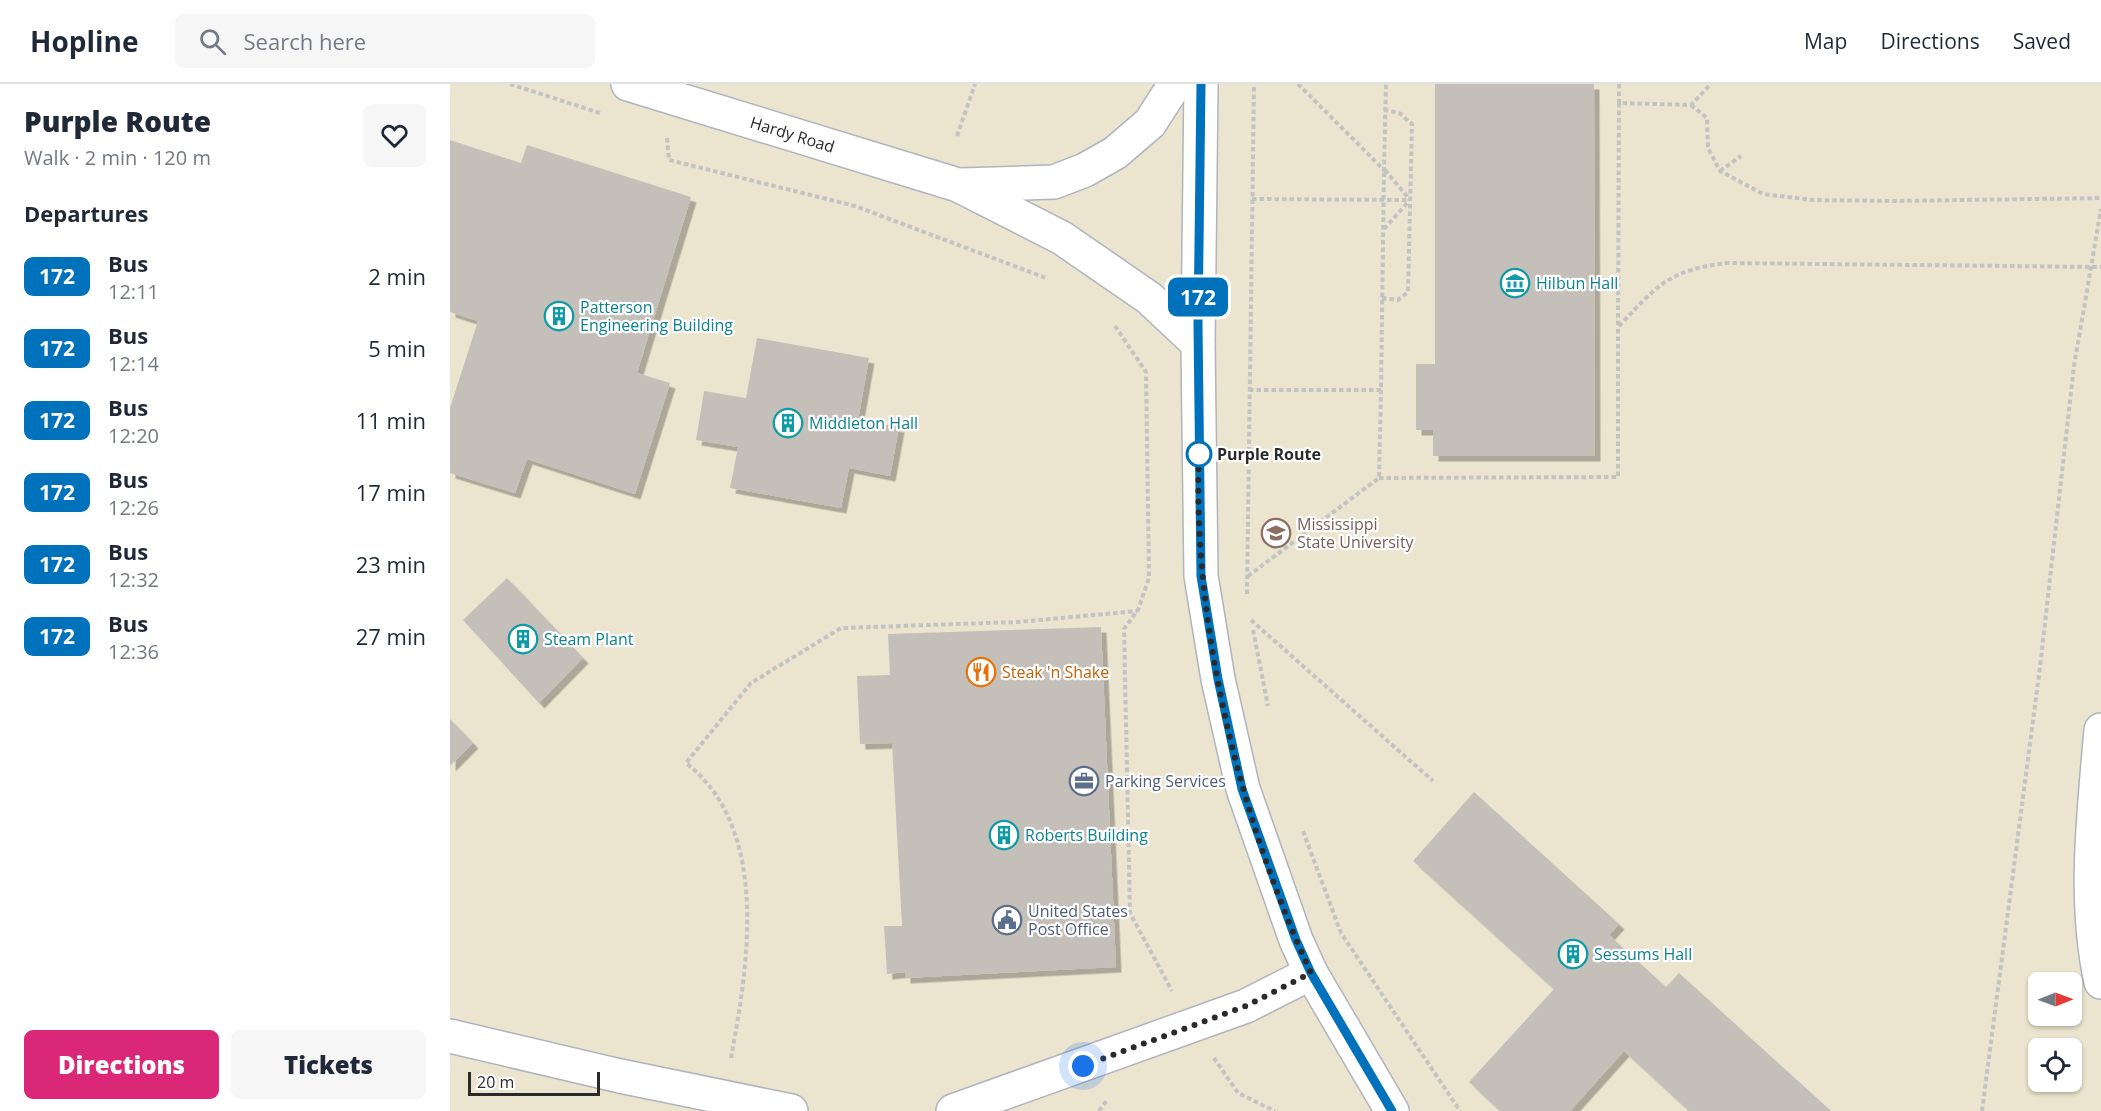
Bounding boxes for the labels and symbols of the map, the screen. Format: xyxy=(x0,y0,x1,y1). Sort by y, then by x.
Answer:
street label: Hardy Road xyxy=(747,111,837,158)
museum icon: Hilbun Hall xyxy=(1499,267,1531,299)
place label: Hilbun Hall xyxy=(1536,272,1618,294)
line badge: 172 xyxy=(1164,278,1233,316)
place label: Patterson Engineering Building xyxy=(580,296,733,336)
building icon: Patterson Engineering Building xyxy=(543,300,575,332)
building icon: Middleton Hall xyxy=(772,407,804,439)
place label: Middleton Hall xyxy=(809,412,918,434)
marker: Purple Route xyxy=(1186,441,1212,467)
place label: Purple Route xyxy=(1217,443,1321,465)
place label: Mississippi State University xyxy=(1297,513,1415,553)
school or university icon: Mississippi State University xyxy=(1260,517,1292,549)
building icon: Steam Plant xyxy=(507,623,539,655)
place label: Steam Plant xyxy=(544,628,634,650)
restaurant icon: Steak 'n Shake xyxy=(965,656,997,688)
place label: Steak 'n Shake xyxy=(1002,661,1109,683)
office icon: Parking Services xyxy=(1068,765,1100,797)
place label: Parking Services xyxy=(1105,770,1226,792)
building icon: Roberts Building xyxy=(988,819,1020,851)
place label: Roberts Building xyxy=(1025,824,1148,846)
place label: United States Post Office xyxy=(1028,900,1128,940)
public building icon: United States Post Office xyxy=(991,904,1023,936)
building icon: Sessums Hall xyxy=(1557,938,1589,970)
place label: Sessums Hall xyxy=(1594,943,1692,965)
north arrow xyxy=(2028,972,2082,1026)
your location xyxy=(1068,1051,1098,1081)
scale bar xyxy=(468,1069,600,1096)

